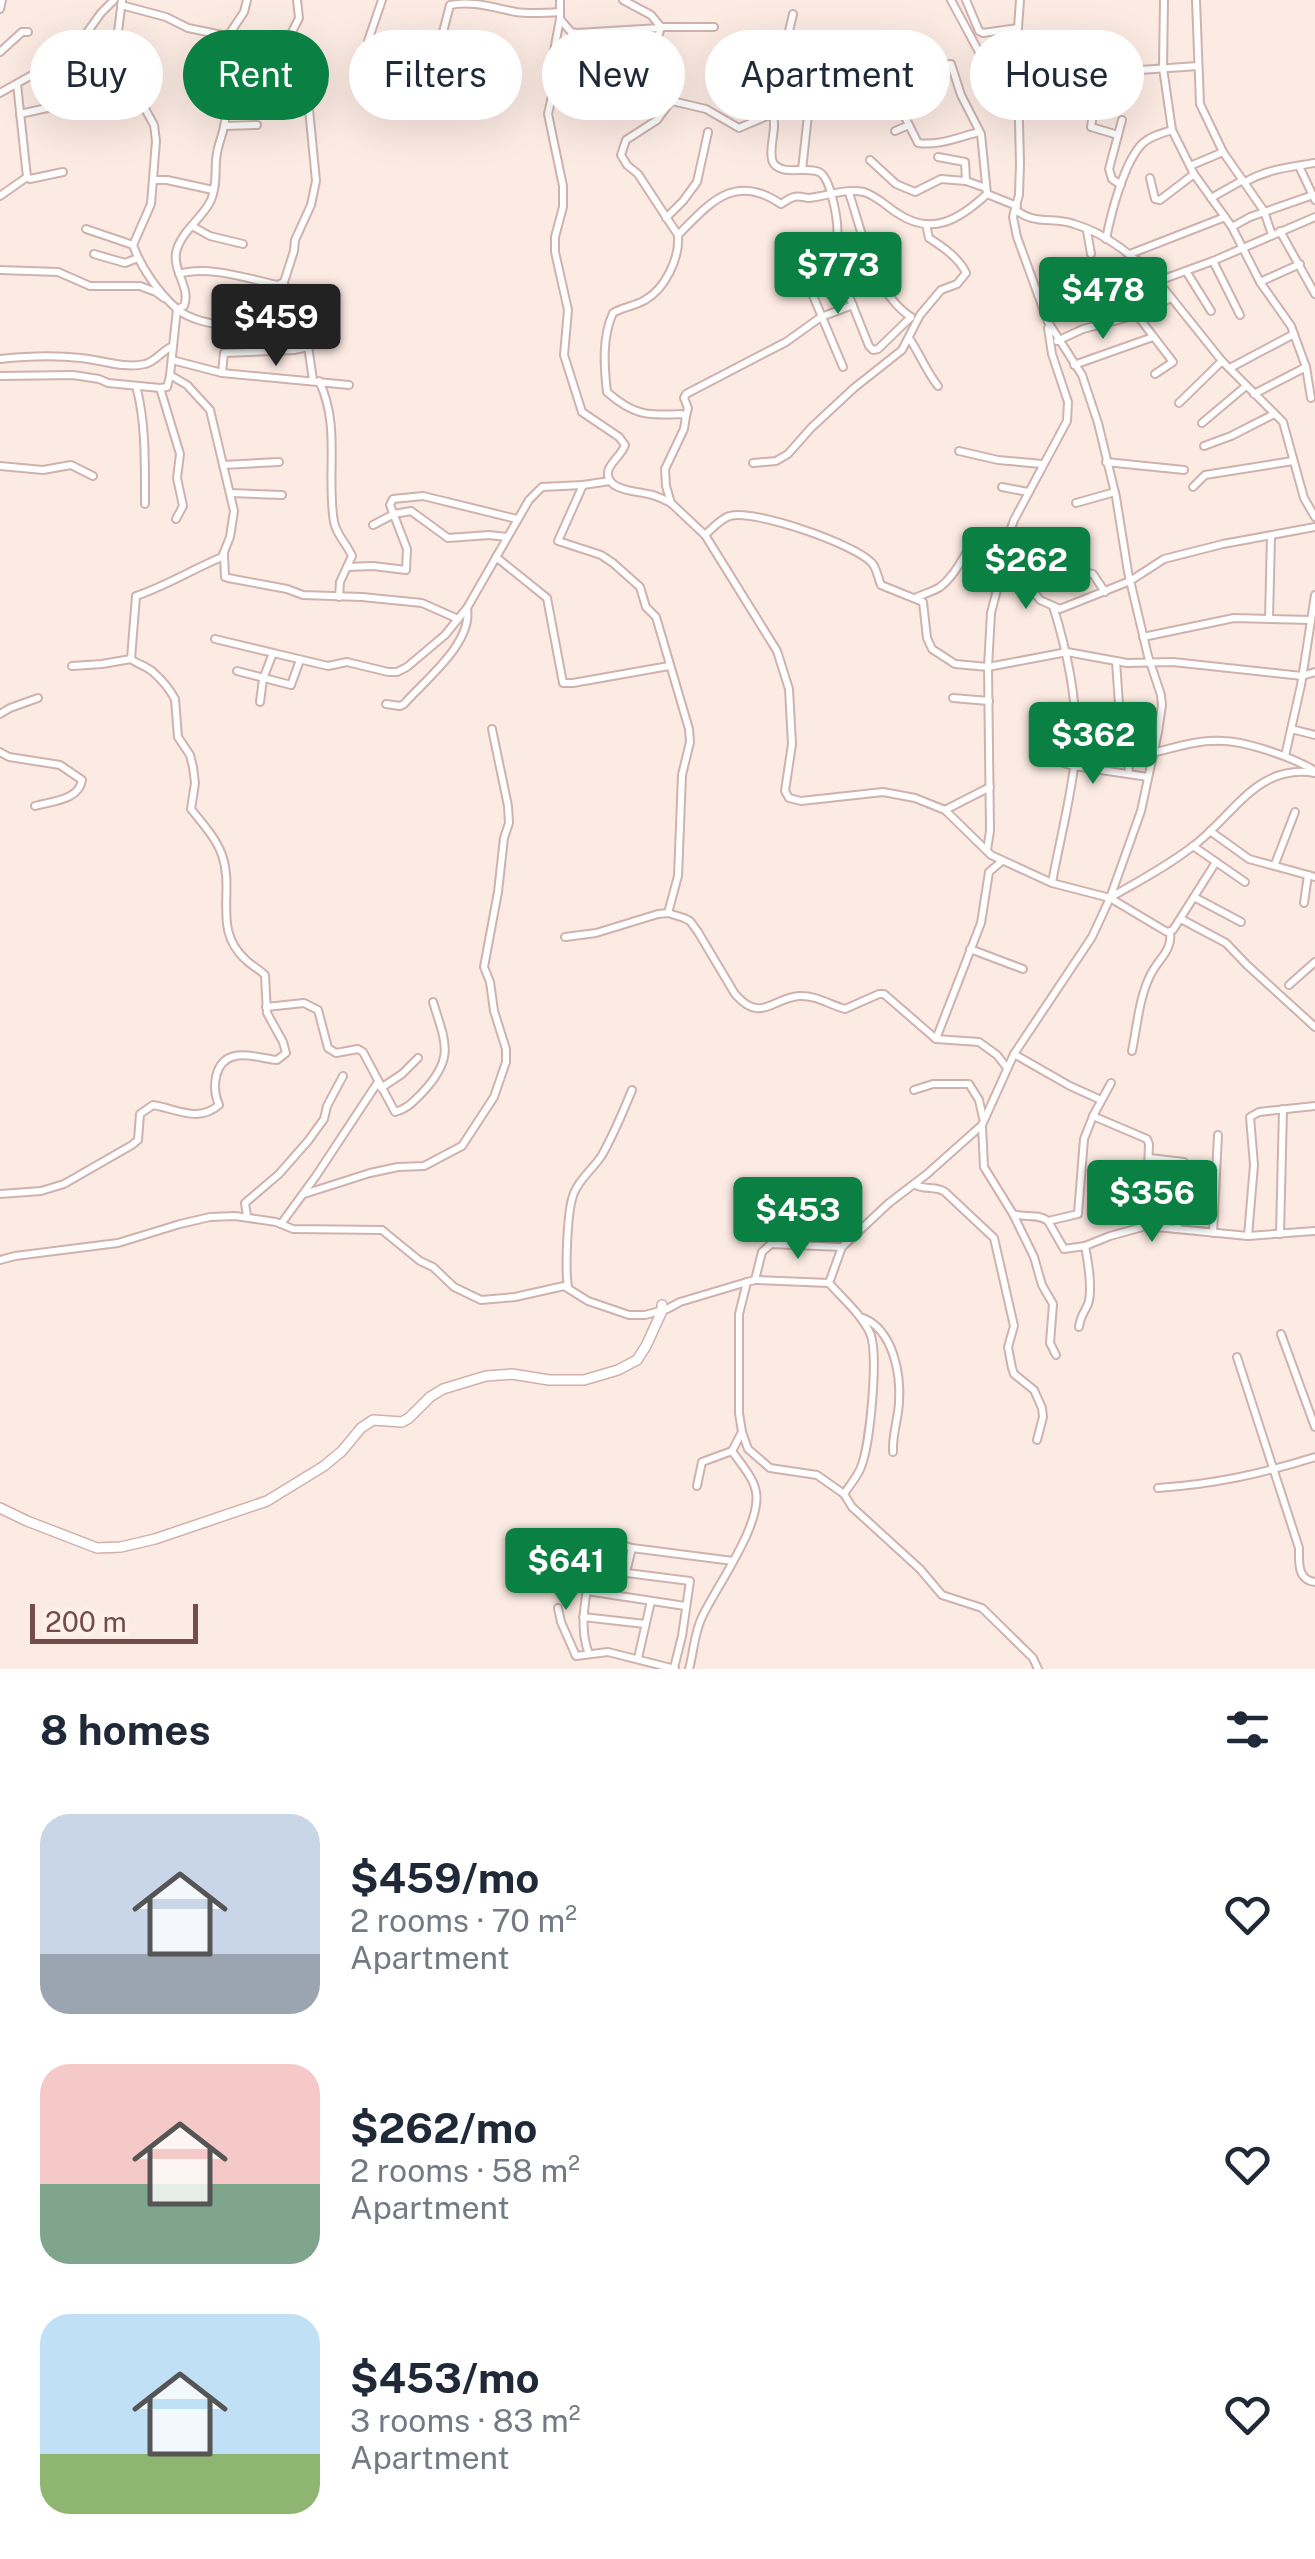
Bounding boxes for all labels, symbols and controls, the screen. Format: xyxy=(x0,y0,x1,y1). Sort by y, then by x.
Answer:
chip: Buy xyxy=(30,30,163,120)
chip: Rent xyxy=(183,30,329,120)
chip: Filters xyxy=(349,30,522,120)
chip: New xyxy=(542,30,685,120)
chip: Apartment xyxy=(705,30,950,120)
chip: House xyxy=(970,30,1144,120)
pin: $773 xyxy=(779,232,897,317)
text: $773 xyxy=(796,246,880,283)
pin: $478 xyxy=(1044,257,1162,342)
text: $478 xyxy=(1061,271,1145,308)
pin: $459 xyxy=(217,284,335,369)
text: $459 xyxy=(233,298,319,335)
pin: $262 xyxy=(967,527,1085,612)
text: $262 xyxy=(984,541,1068,578)
pin: $362 xyxy=(1034,702,1152,787)
text: $362 xyxy=(1051,716,1135,753)
pin: $356 xyxy=(1093,1160,1211,1245)
text: $356 xyxy=(1109,1174,1195,1211)
pin: $453 xyxy=(739,1177,857,1262)
text: $453 xyxy=(755,1191,841,1228)
pin: $641 xyxy=(507,1528,625,1613)
text: $641 xyxy=(527,1542,605,1579)
scale bar xyxy=(30,1599,198,1644)
text: 200 m xyxy=(45,1605,127,1638)
icon: filters xyxy=(1220,1702,1275,1757)
text: 8 homes xyxy=(40,1705,211,1754)
text: $459/mo xyxy=(350,1853,539,1902)
icon: home xyxy=(120,1854,240,1974)
icon: heart xyxy=(1220,1887,1275,1942)
text: 2 rooms · 70 m² xyxy=(350,1902,577,1939)
text: Apartment xyxy=(350,1939,510,1976)
text: $262/mo xyxy=(350,2103,537,2152)
icon: home xyxy=(120,2104,240,2224)
icon: heart xyxy=(1220,2137,1275,2192)
text: 2 rooms · 58 m² xyxy=(350,2152,580,2189)
text: Apartment xyxy=(350,2189,510,2226)
text: $453/mo xyxy=(350,2353,540,2402)
icon: home xyxy=(120,2354,240,2474)
icon: heart xyxy=(1220,2387,1275,2442)
text: 3 rooms · 83 m² xyxy=(350,2402,581,2439)
text: Apartment xyxy=(350,2439,510,2476)

